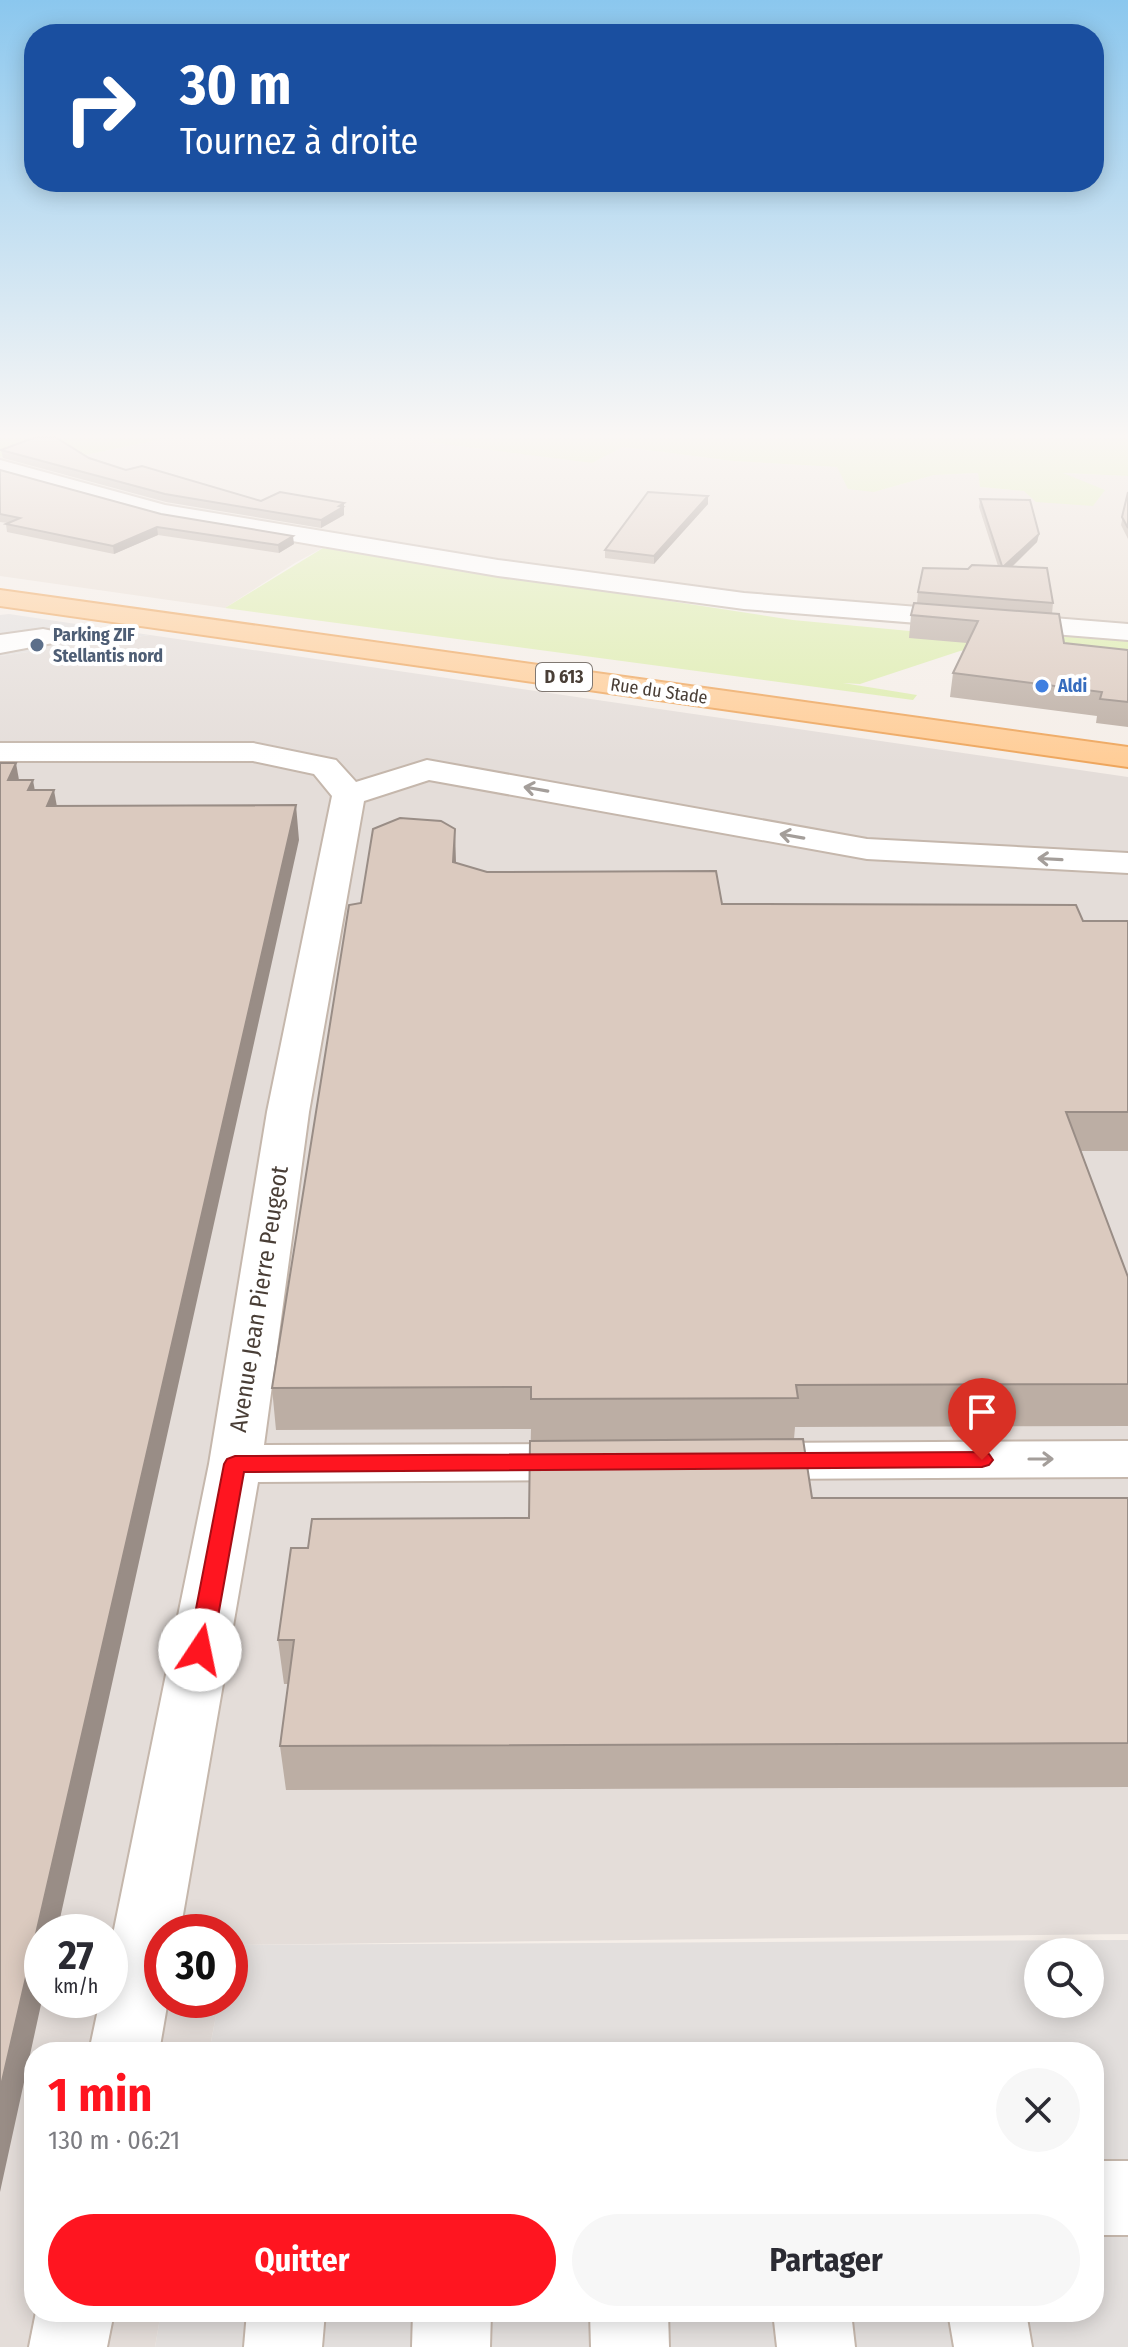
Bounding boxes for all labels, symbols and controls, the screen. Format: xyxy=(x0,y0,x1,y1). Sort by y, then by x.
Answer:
text: 30 m xyxy=(180,52,291,119)
icon: right xyxy=(48,56,152,160)
text: Tournez à droite xyxy=(180,120,418,164)
place label: Parking ZIF Stellantis nord xyxy=(53,624,163,667)
marker: Parking ZIF Stellantis nord xyxy=(28,636,46,654)
road number: D 613 xyxy=(536,663,592,691)
street label: Rue du Stade xyxy=(609,673,709,709)
place label: Aldi xyxy=(1057,675,1087,697)
marker: Aldi xyxy=(1033,677,1051,695)
one-way arrow xyxy=(524,781,549,796)
one-way arrow xyxy=(779,827,805,842)
one-way arrow xyxy=(1037,851,1064,866)
street label: Avenue Jean Pierre Peugeot xyxy=(224,1164,294,1434)
pin xyxy=(948,1378,1016,1460)
icon: arrive xyxy=(960,1390,1004,1434)
one-way arrow xyxy=(1027,1451,1054,1467)
position arrow xyxy=(158,1608,242,1692)
speed limit sign: 30 xyxy=(144,1914,248,2018)
text: 27 xyxy=(58,1932,94,1980)
map controls xyxy=(1024,1938,1104,2018)
button: search xyxy=(1024,1938,1104,2018)
text: km/h xyxy=(54,1974,98,1998)
text: 1 min xyxy=(48,2066,153,2124)
button: close xyxy=(996,2068,1080,2152)
text: 130 m · 06:21 xyxy=(48,2125,180,2156)
button: Quitter xyxy=(48,2214,556,2306)
button: Partager xyxy=(572,2214,1080,2306)

